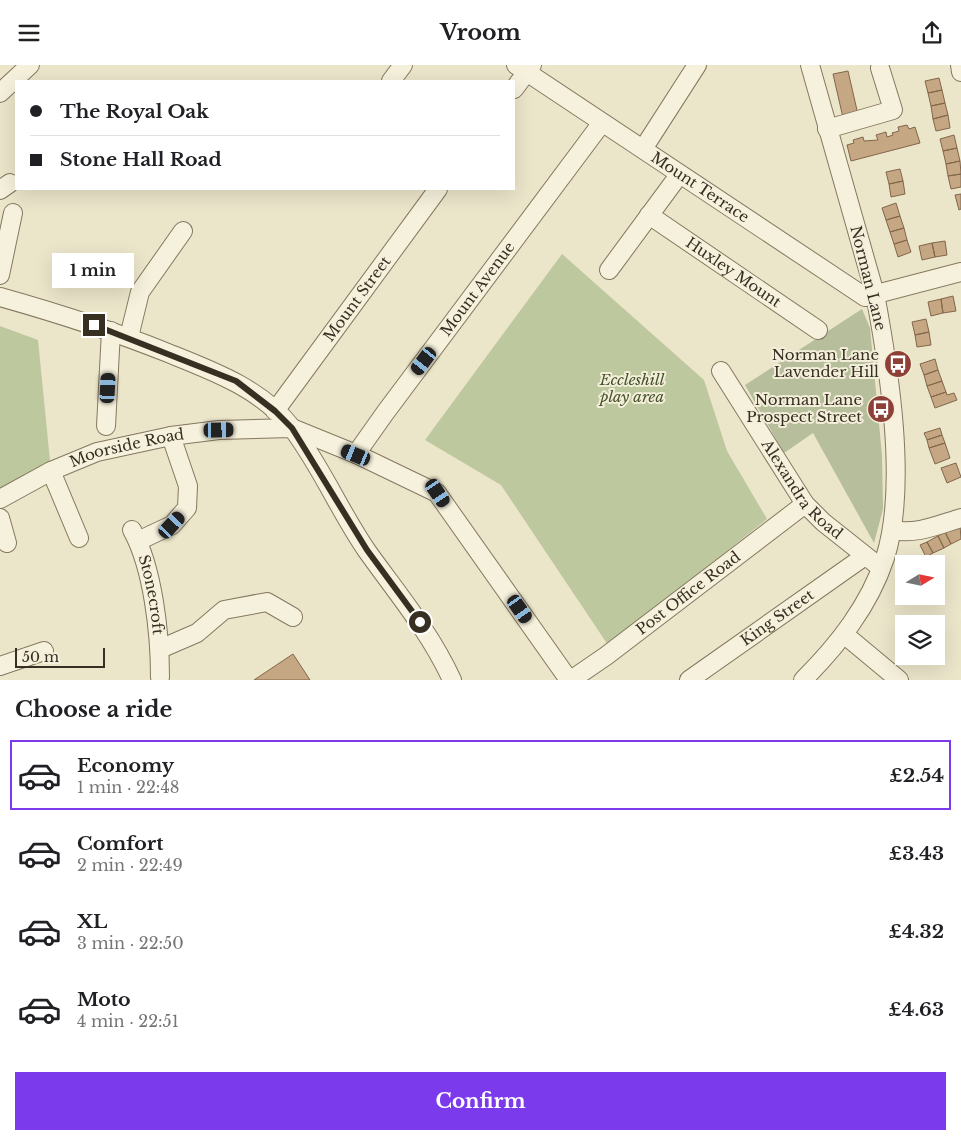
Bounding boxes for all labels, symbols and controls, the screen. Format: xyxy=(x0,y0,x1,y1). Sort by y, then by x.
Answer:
icon: menu xyxy=(15,19,43,47)
text: Vroom xyxy=(440,19,521,46)
icon: share xyxy=(918,19,946,47)
text: The Royal Oak xyxy=(60,100,209,123)
street label: Mount Terrace xyxy=(648,147,753,226)
text: Stone Hall Road xyxy=(60,148,222,171)
street label: Norman Lane xyxy=(846,224,891,332)
street label: Huxley Mount xyxy=(682,233,785,311)
street label: Mount Avenue xyxy=(436,238,519,340)
street label: Mount Street xyxy=(319,252,395,345)
callout: 1 min xyxy=(53,253,135,287)
text: 1 min xyxy=(70,260,116,280)
route end xyxy=(83,314,105,336)
car xyxy=(408,345,439,377)
place label: Norman Lane Lavender Hill xyxy=(772,345,879,381)
bus stop icon: Norman Lane Lavender Hill xyxy=(883,349,913,379)
park label: Eccleshill play area xyxy=(598,370,665,406)
car xyxy=(99,373,116,403)
place label: Norman Lane Prospect Street xyxy=(746,390,862,426)
bus stop icon: Norman Lane Prospect Street xyxy=(866,394,896,424)
car xyxy=(203,422,234,438)
street label: Moorside Road xyxy=(67,424,185,471)
street label: Alexandra Road xyxy=(757,435,847,543)
car xyxy=(339,442,372,468)
car xyxy=(423,476,452,510)
car xyxy=(156,509,187,541)
street label: Post Office Road xyxy=(632,547,744,639)
street label: Stonecroft xyxy=(134,552,168,636)
north arrow xyxy=(895,555,945,605)
map controls xyxy=(895,555,945,665)
street label: King Street xyxy=(737,585,818,650)
car xyxy=(505,592,534,626)
route start xyxy=(409,611,431,633)
button: layers xyxy=(895,615,945,665)
scale bar xyxy=(15,645,105,668)
text: 50 m xyxy=(22,648,59,666)
text: Choose a ride xyxy=(15,696,172,723)
icon: car xyxy=(17,753,62,798)
text: Economy xyxy=(77,754,174,777)
text: £2.54 xyxy=(889,764,944,787)
text: 1 min · 22:48 xyxy=(77,777,179,797)
icon: car xyxy=(17,831,62,876)
text: Comfort xyxy=(77,832,164,855)
text: £3.43 xyxy=(889,842,944,865)
text: 2 min · 22:49 xyxy=(77,855,183,875)
icon: car xyxy=(17,909,62,954)
text: XL xyxy=(77,910,107,933)
text: £4.32 xyxy=(889,920,944,943)
text: 3 min · 22:50 xyxy=(77,933,184,953)
icon: car xyxy=(17,987,62,1032)
text: Moto xyxy=(77,988,131,1011)
text: £4.63 xyxy=(888,998,944,1021)
text: 4 min · 22:51 xyxy=(77,1011,179,1031)
button: Confirm xyxy=(15,1072,946,1130)

